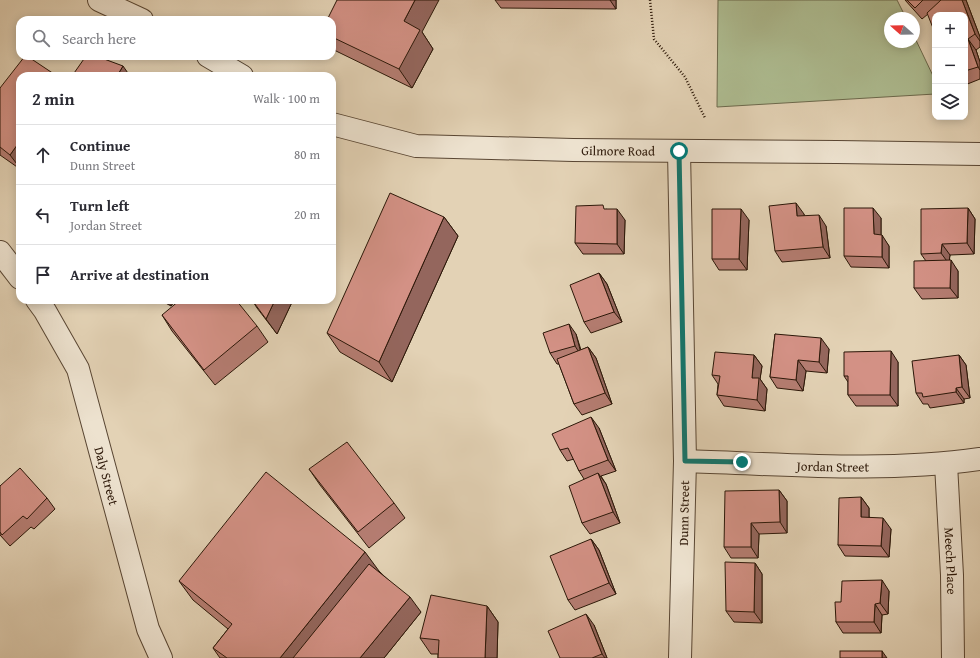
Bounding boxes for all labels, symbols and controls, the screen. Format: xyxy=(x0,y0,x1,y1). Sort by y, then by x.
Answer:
north arrow xyxy=(884,12,920,48)
map controls xyxy=(932,12,968,120)
button: + xyxy=(932,12,968,48)
search box xyxy=(16,16,336,60)
icon: search xyxy=(30,27,52,49)
text: Search here xyxy=(62,28,136,49)
button: − xyxy=(932,48,968,84)
button: layers xyxy=(932,84,968,120)
text: 2 min xyxy=(32,86,74,111)
text: Walk · 100 m xyxy=(253,89,320,108)
text: Continue xyxy=(70,135,131,156)
street label: Gilmore Road xyxy=(581,141,655,160)
route start xyxy=(670,142,688,160)
icon: ahead xyxy=(32,144,54,166)
text: 80 m xyxy=(294,145,320,164)
text: Dunn Street xyxy=(70,156,135,175)
text: Turn left xyxy=(70,195,129,216)
icon: left xyxy=(32,204,54,226)
text: 20 m xyxy=(294,205,320,224)
text: Jordan Street xyxy=(70,216,142,235)
icon: arrive xyxy=(32,264,54,286)
text: Arrive at destination xyxy=(70,264,209,285)
street label: Daly Street xyxy=(90,444,124,508)
route end xyxy=(733,453,751,471)
street label: Jordan Street xyxy=(794,456,869,476)
street label: Dunn Street xyxy=(674,480,694,546)
street label: Meech Place xyxy=(940,527,962,595)

